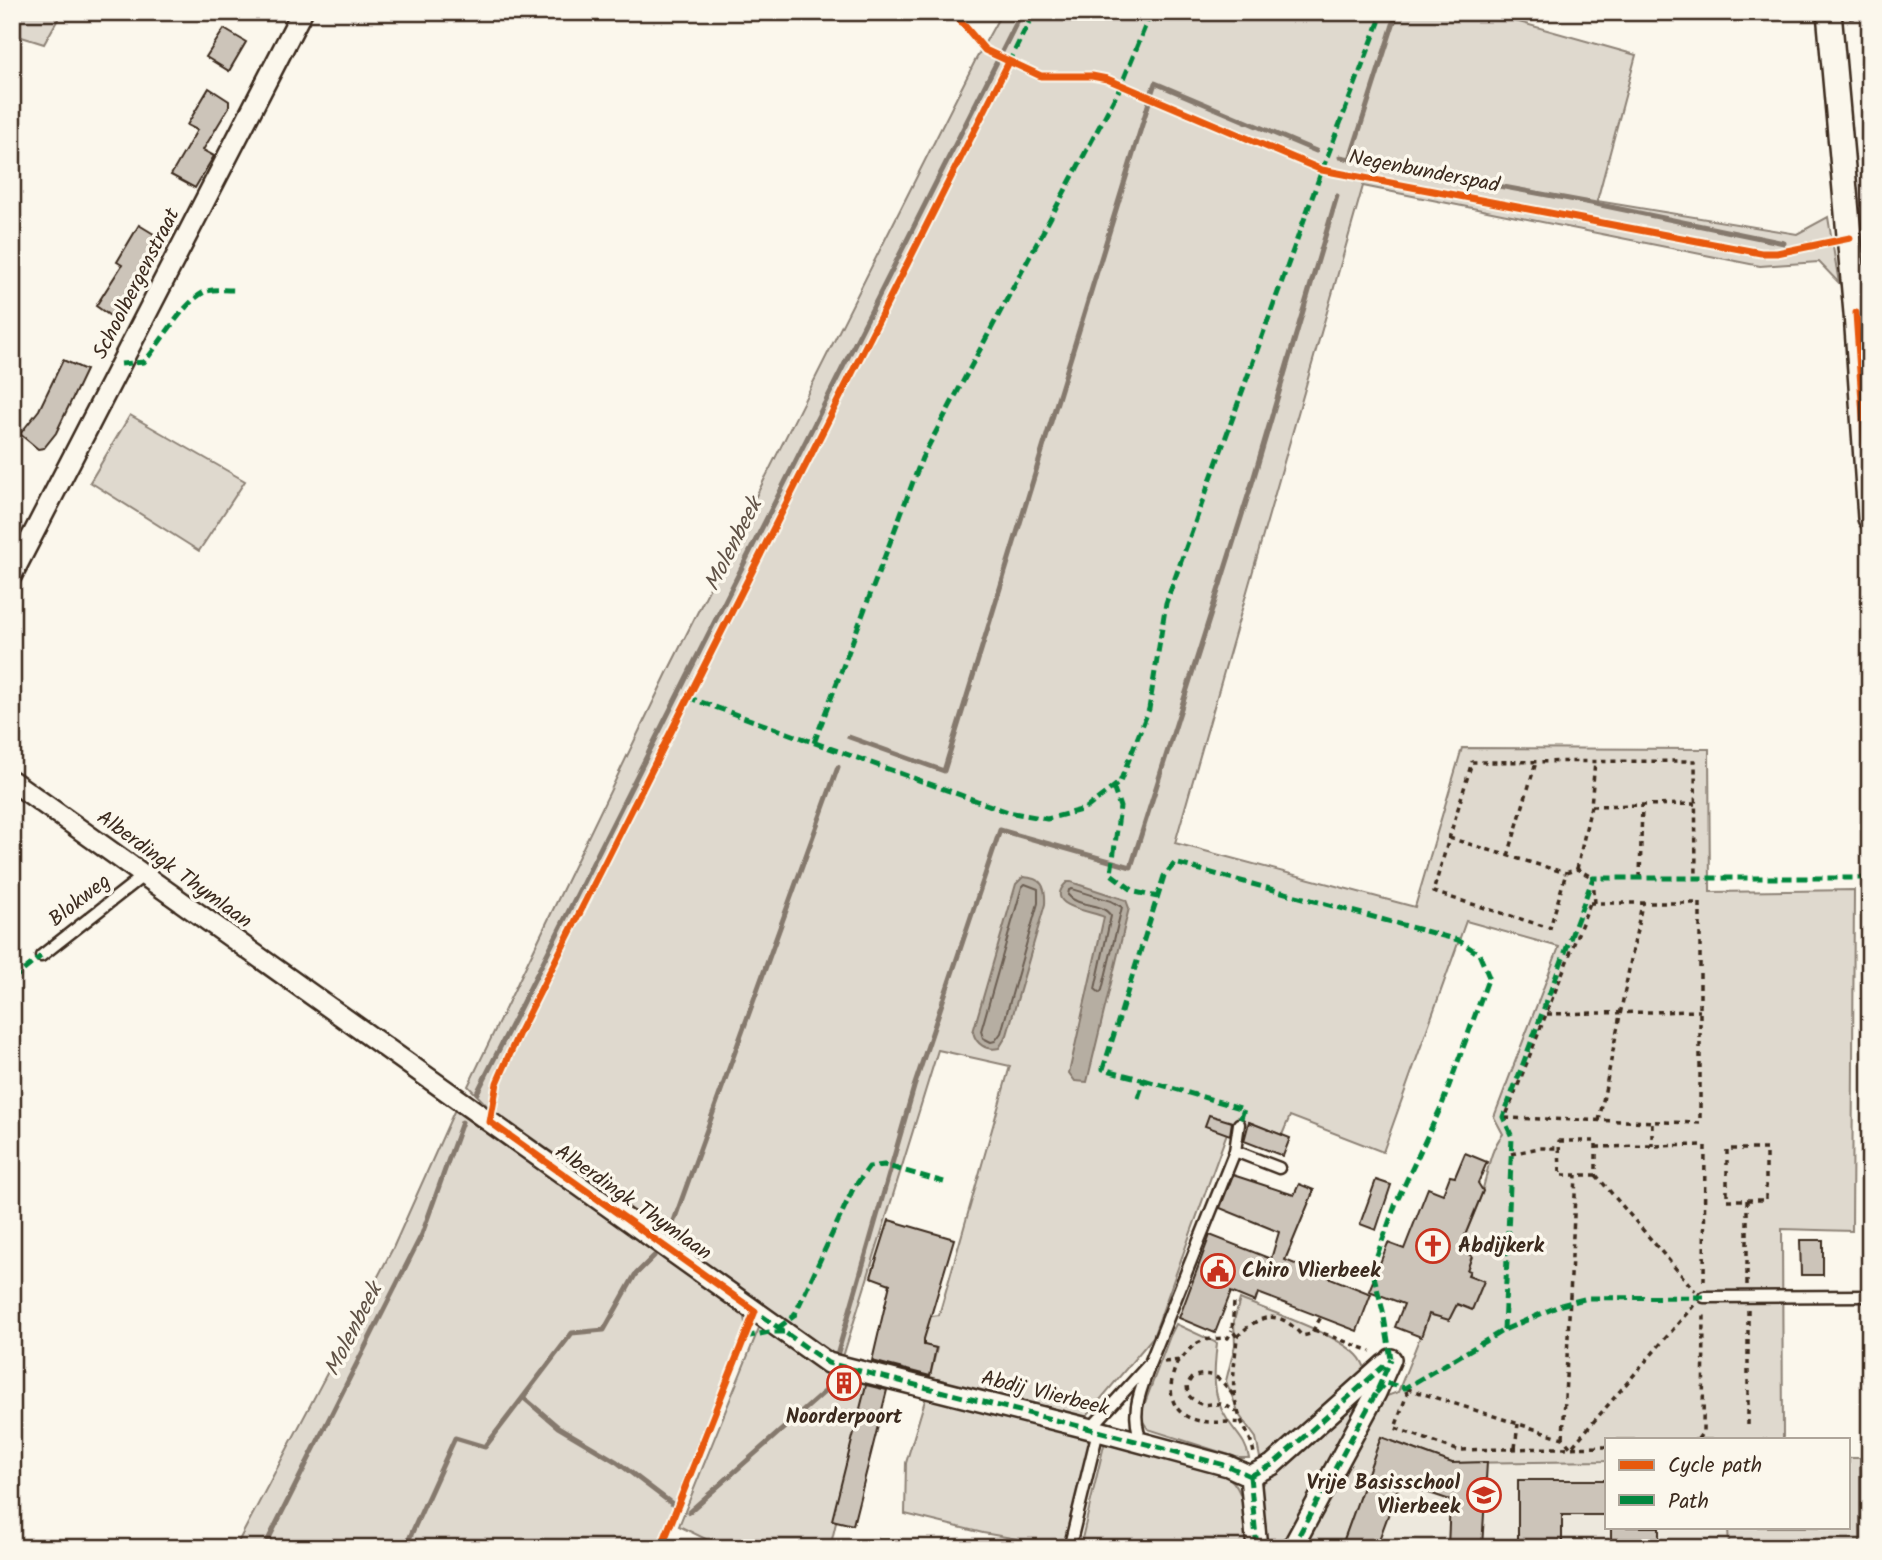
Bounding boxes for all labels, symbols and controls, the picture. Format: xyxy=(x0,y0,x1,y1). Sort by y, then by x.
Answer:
street label: Negenbunderspad xyxy=(1346,141,1503,203)
street label: Schoolbergenstraat xyxy=(85,202,190,365)
water label: Molenbeek xyxy=(695,489,774,598)
street label: Alberdingk Thymlaan xyxy=(89,802,259,938)
street label: Blokweg xyxy=(42,866,118,936)
street label: Alberdingk Thymlaan xyxy=(548,1136,718,1270)
church icon: Abdijkerk xyxy=(1414,1227,1452,1265)
place label: Abdijkerk xyxy=(1458,1230,1545,1263)
public building icon: Chiro Vlierbeek xyxy=(1199,1252,1237,1290)
place label: Chiro Vlierbeek xyxy=(1242,1255,1381,1288)
water label: Molenbeek xyxy=(315,1274,394,1383)
street label: Abdij Vlierbeek xyxy=(978,1362,1112,1426)
building icon: Noorderpoort xyxy=(825,1364,863,1402)
place label: Noorderpoort xyxy=(786,1401,903,1434)
legend xyxy=(1605,1438,1850,1528)
text: Cycle path xyxy=(1668,1450,1762,1483)
place label: Vrije Basisschool Vlierbeek xyxy=(1306,1467,1461,1524)
school or university icon: Vrije Basisschool Vlierbeek xyxy=(1465,1476,1503,1514)
text: Path xyxy=(1668,1486,1709,1519)

